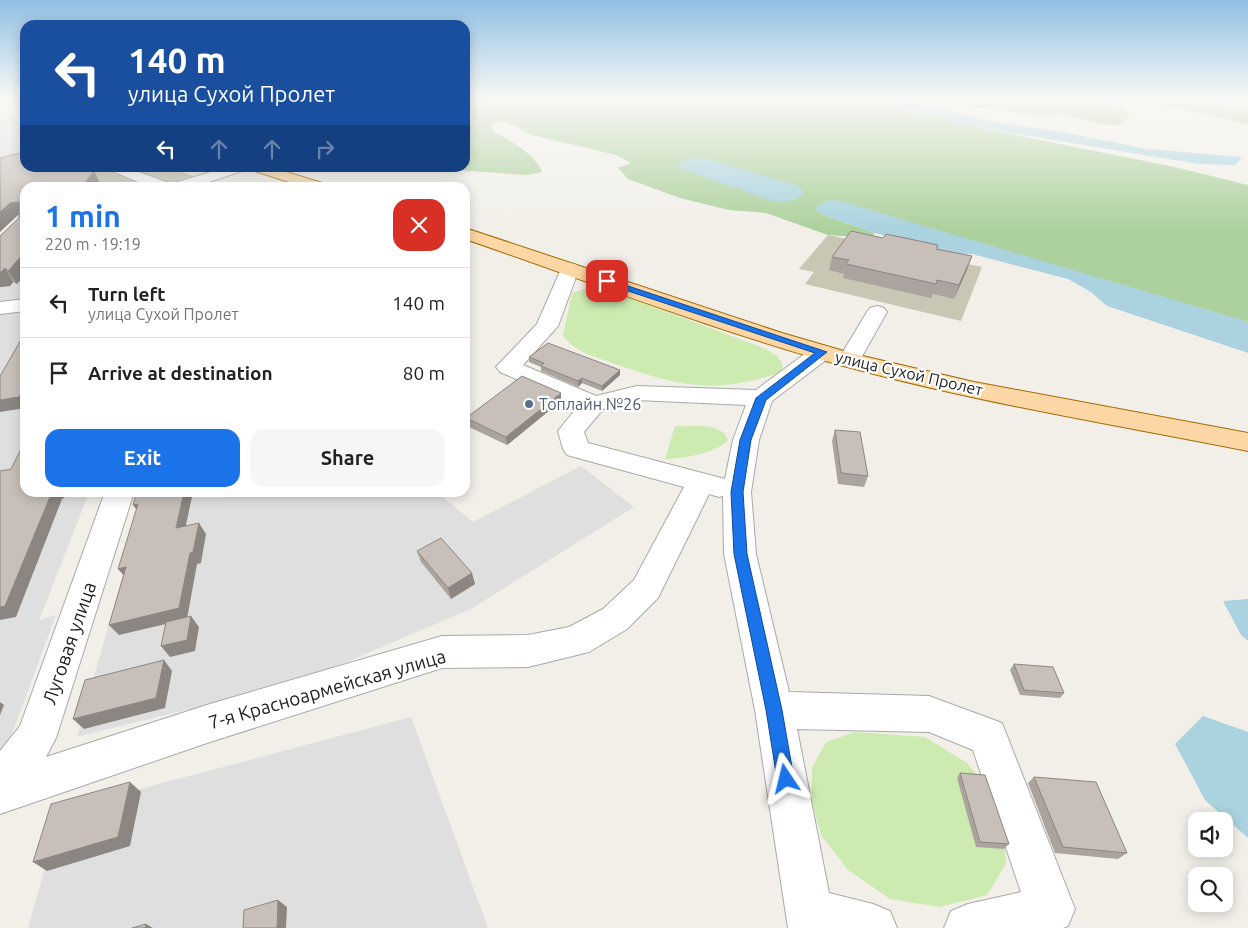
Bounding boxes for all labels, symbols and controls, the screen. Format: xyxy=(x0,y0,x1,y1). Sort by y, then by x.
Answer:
icon: left xyxy=(45,40,110,105)
text: 140 m xyxy=(128,40,226,80)
text: улица Сухой Пролет xyxy=(128,81,335,106)
icon: left xyxy=(152,135,180,163)
icon: ahead xyxy=(205,135,233,163)
icon: ahead xyxy=(258,135,286,163)
icon: right xyxy=(311,135,339,163)
text: 1 min xyxy=(45,199,121,233)
button: close xyxy=(393,199,445,251)
text: 220 m · 19:19 xyxy=(45,235,141,253)
pin xyxy=(586,260,628,302)
icon: arrive xyxy=(593,267,621,295)
text: Turn left xyxy=(88,283,166,305)
icon: left xyxy=(45,289,73,317)
text: 140 m xyxy=(392,292,445,314)
text: улица Сухой Пролет xyxy=(88,305,239,323)
street label: улица Сухой Пролет xyxy=(834,347,984,399)
icon: arrive xyxy=(45,359,73,387)
text: Arrive at destination xyxy=(88,362,273,384)
text: 80 m xyxy=(403,362,445,384)
place label: Топлайн №26 xyxy=(539,395,641,413)
marker: Топлайн №26 xyxy=(523,398,535,410)
button: Exit xyxy=(45,429,240,487)
button: Share xyxy=(250,429,445,487)
street label: Луговая улица xyxy=(38,579,100,707)
street label: 7-я Красноармейская улица xyxy=(206,645,448,733)
position arrow xyxy=(759,752,811,804)
map controls xyxy=(1188,812,1233,912)
button: sound xyxy=(1188,812,1233,857)
button: search xyxy=(1188,867,1233,912)

